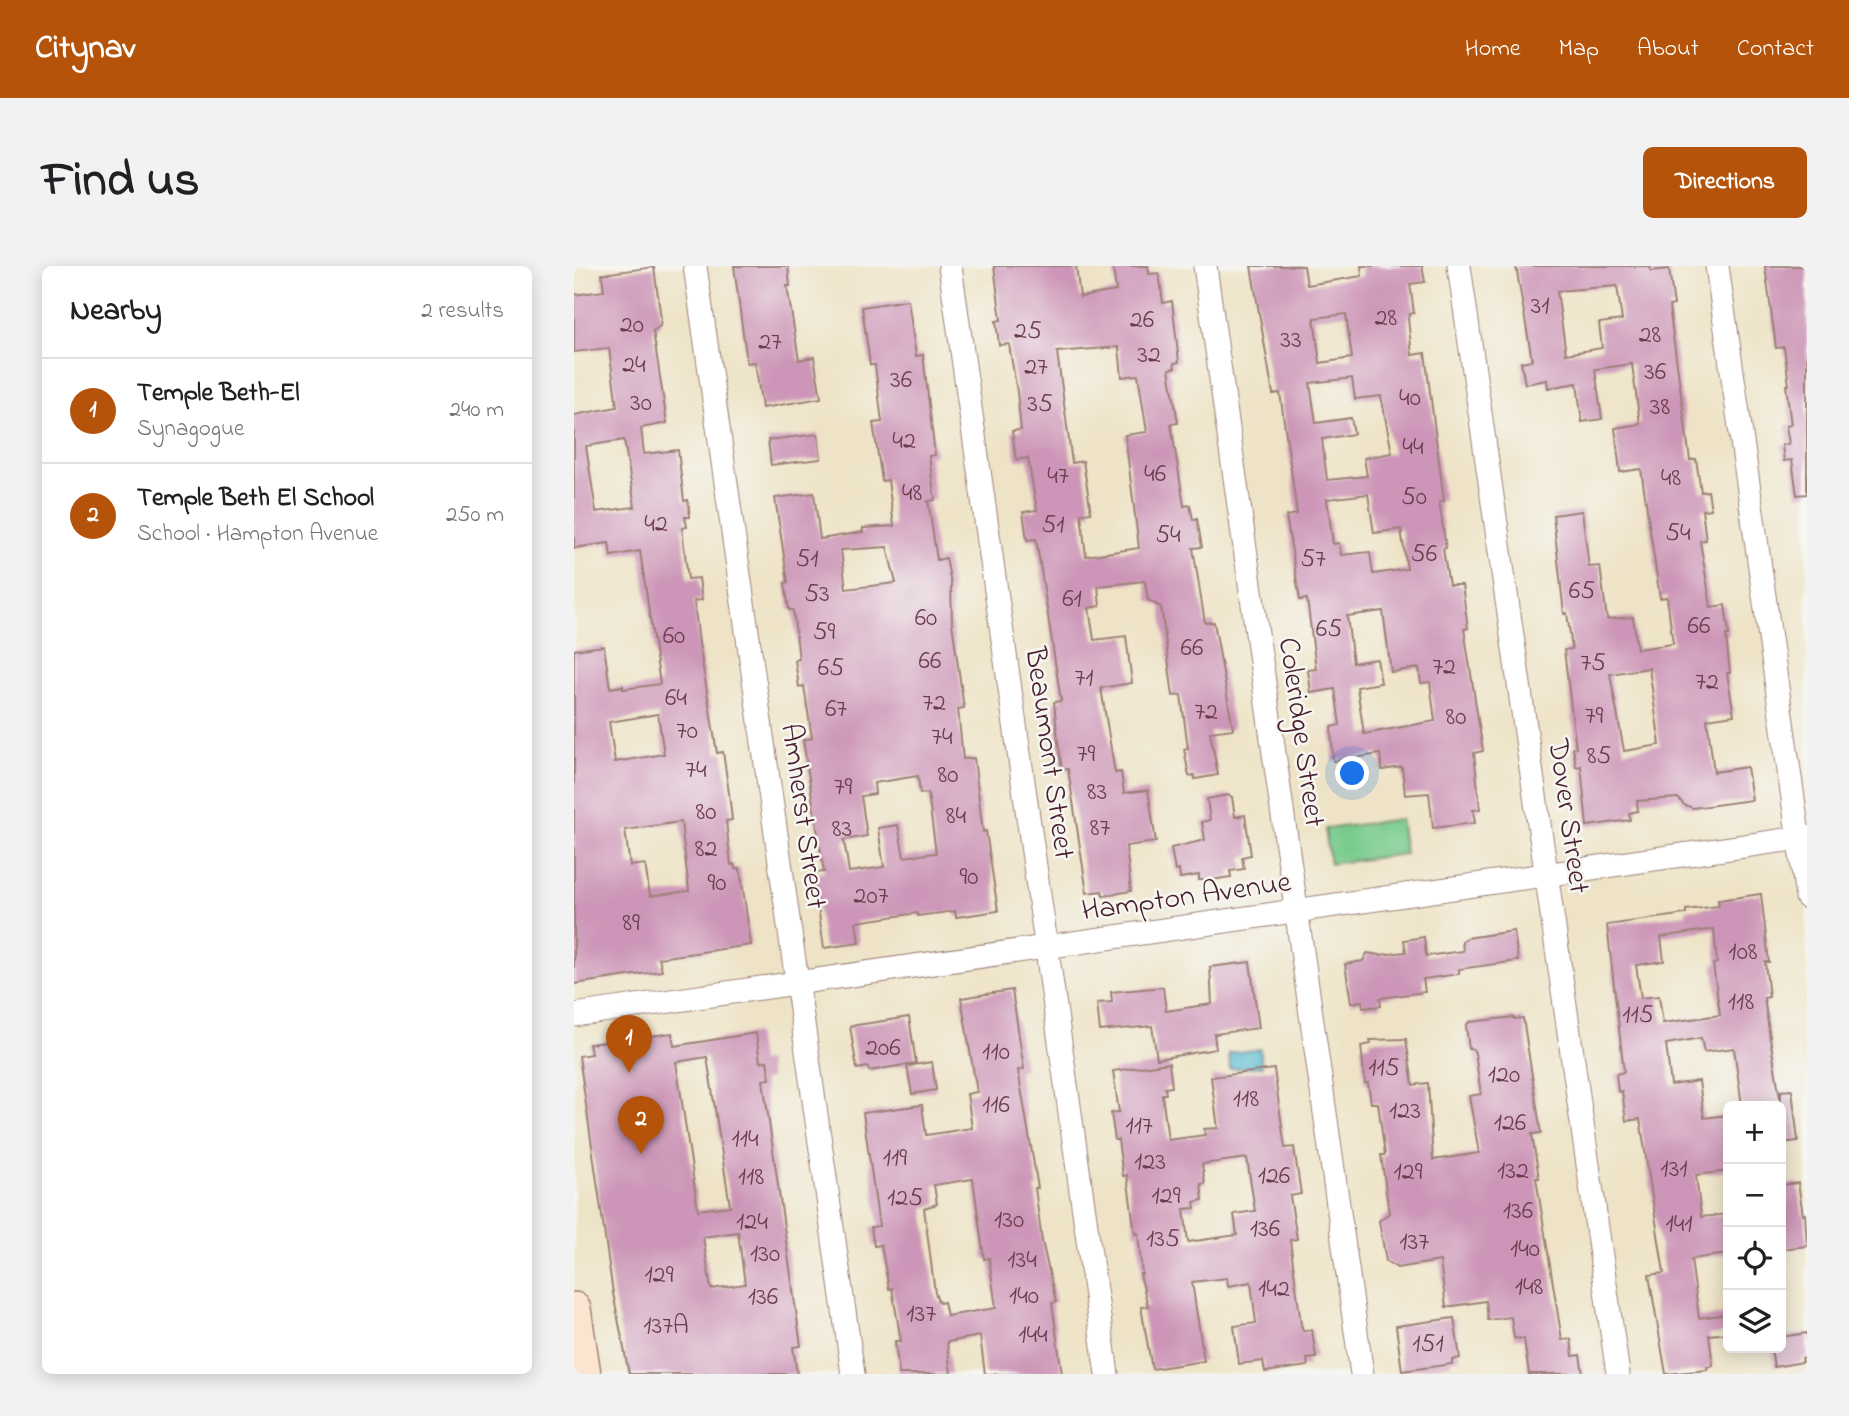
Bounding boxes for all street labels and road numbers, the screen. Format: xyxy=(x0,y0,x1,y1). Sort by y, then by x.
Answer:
street label: Coleridge Street xyxy=(1265,635,1335,830)
street label: Beaumont Street xyxy=(1011,644,1085,862)
street label: Amherst Street xyxy=(767,721,837,912)
street label: Dover Street xyxy=(1534,735,1600,897)
street label: Hampton Avenue xyxy=(1079,861,1294,934)

